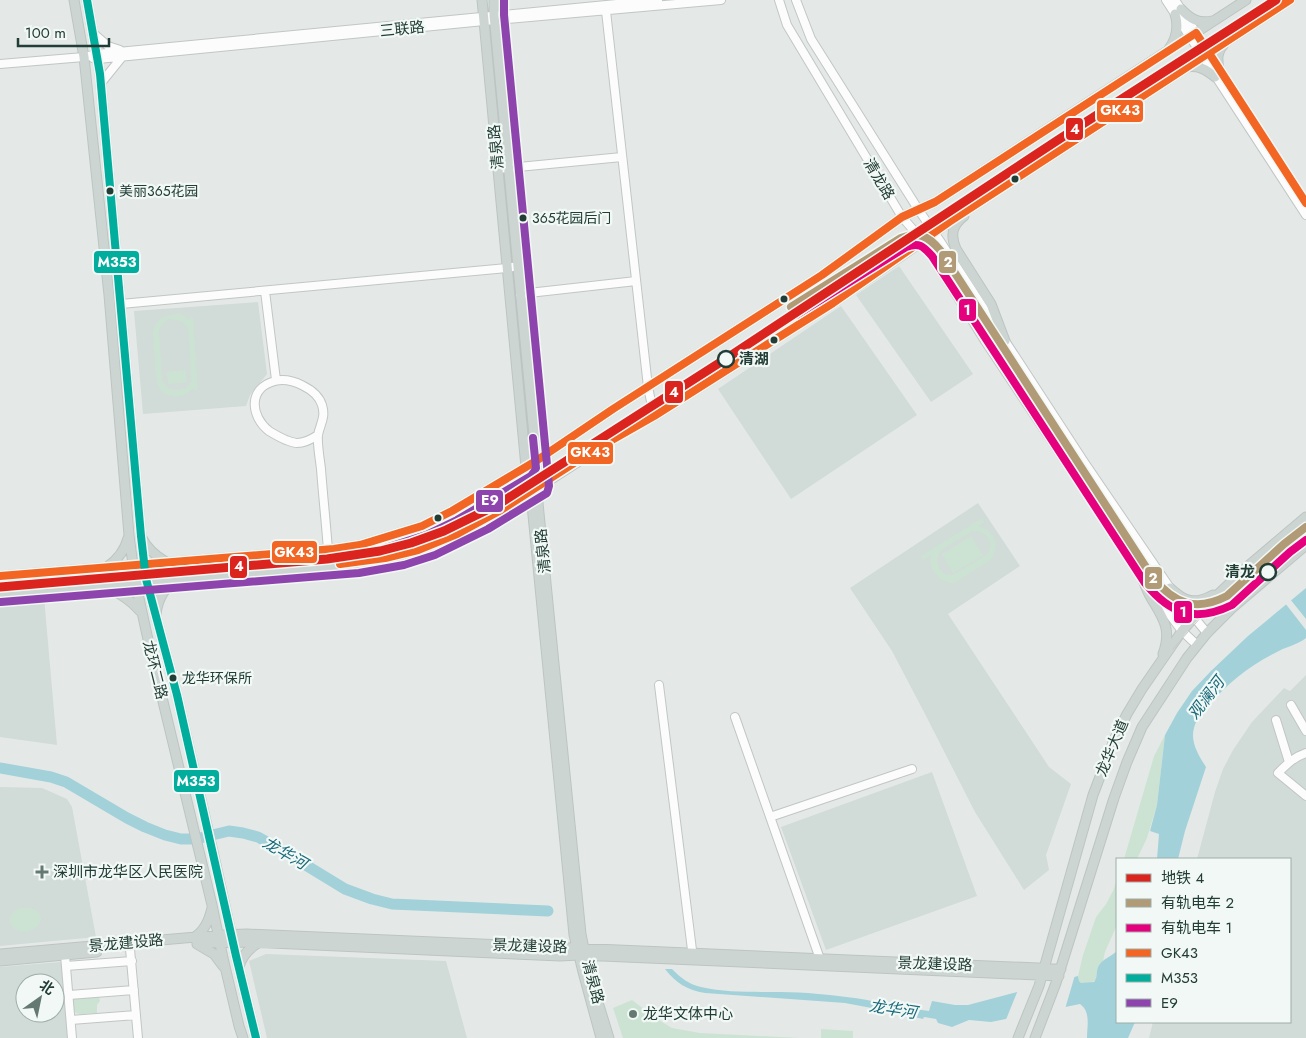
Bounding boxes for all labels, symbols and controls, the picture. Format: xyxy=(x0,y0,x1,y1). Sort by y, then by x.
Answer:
scale bar xyxy=(18,15,109,47)
street label: 三联路 xyxy=(378,16,426,42)
text: 100 m xyxy=(25,22,66,44)
line badge: GK43 xyxy=(1096,99,1144,123)
text: GK43 xyxy=(1100,100,1140,120)
line badge: 4 xyxy=(1065,117,1084,141)
text: 4 xyxy=(1070,119,1080,139)
street label: 清泉路 xyxy=(483,124,509,170)
street label: 清龙路 xyxy=(858,154,900,204)
unlabelled marker xyxy=(1010,174,1020,184)
place label: 美丽365花园 xyxy=(119,181,199,201)
marker: 美丽365花园 xyxy=(105,186,115,196)
place label: 365花园后门 xyxy=(532,208,612,228)
marker: 365花园后门 xyxy=(518,213,528,223)
line badge: M353 xyxy=(93,250,140,274)
line badge: 2 xyxy=(938,250,957,274)
text: M353 xyxy=(98,252,137,272)
text: 2 xyxy=(943,252,953,272)
unlabelled marker xyxy=(779,294,789,304)
line badge: 1 xyxy=(958,298,977,322)
text: 1 xyxy=(963,300,971,320)
unlabelled marker xyxy=(769,335,779,345)
place label: 清湖 xyxy=(739,348,769,370)
marker: 清湖 xyxy=(717,350,735,368)
line badge: 4 xyxy=(664,380,684,404)
text: 4 xyxy=(669,382,679,402)
line badge: GK43 xyxy=(567,441,614,465)
text: GK43 xyxy=(570,442,610,462)
line badge: E9 xyxy=(475,489,504,513)
text: E9 xyxy=(481,490,499,510)
unlabelled marker xyxy=(433,513,443,523)
street label: 清泉路 xyxy=(530,527,556,575)
line badge: GK43 xyxy=(271,540,318,564)
text: GK43 xyxy=(274,542,314,562)
line badge: 4 xyxy=(229,555,248,579)
text: 4 xyxy=(234,556,244,576)
place label: 清龙 xyxy=(1225,561,1255,583)
marker: 清龙 xyxy=(1259,563,1277,581)
line badge: 2 xyxy=(1144,566,1163,590)
text: 2 xyxy=(1148,568,1158,588)
line badge: 1 xyxy=(1173,600,1193,624)
text: 1 xyxy=(1179,602,1187,622)
street label: 龙环二路 xyxy=(137,638,173,702)
place label: 龙华环保所 xyxy=(182,668,252,688)
water label: 观澜河 xyxy=(1182,670,1231,724)
marker: 龙华环保所 xyxy=(168,673,178,683)
street label: 龙华大道 xyxy=(1090,716,1134,780)
line badge: M353 xyxy=(173,769,220,793)
text: M353 xyxy=(177,771,216,791)
water label: 龙华河 xyxy=(258,831,314,876)
legend xyxy=(1116,858,1291,1023)
place label: 深圳市龙华区人民医院 xyxy=(53,861,203,883)
marker: 深圳市龙华区人民医院 xyxy=(35,865,49,879)
text: 地铁 4 xyxy=(1161,867,1205,889)
text: 有轨电车 2 xyxy=(1161,892,1234,914)
text: 有轨电车 1 xyxy=(1161,917,1232,939)
street label: 景龙建设路 xyxy=(88,929,164,957)
street label: 景龙建设路 xyxy=(492,934,568,958)
text: GK43 xyxy=(1161,942,1198,964)
street label: 景龙建设路 xyxy=(897,952,973,976)
street label: 清泉路 xyxy=(577,957,609,1007)
text: M353 xyxy=(1161,967,1198,989)
north arrow xyxy=(15,973,65,1023)
text: 北 xyxy=(36,975,58,999)
text: E9 xyxy=(1161,992,1178,1014)
water label: 龙华河 xyxy=(867,994,921,1025)
place label: 龙华文体中心 xyxy=(643,1003,733,1025)
marker: 龙华文体中心 xyxy=(627,1008,639,1020)

